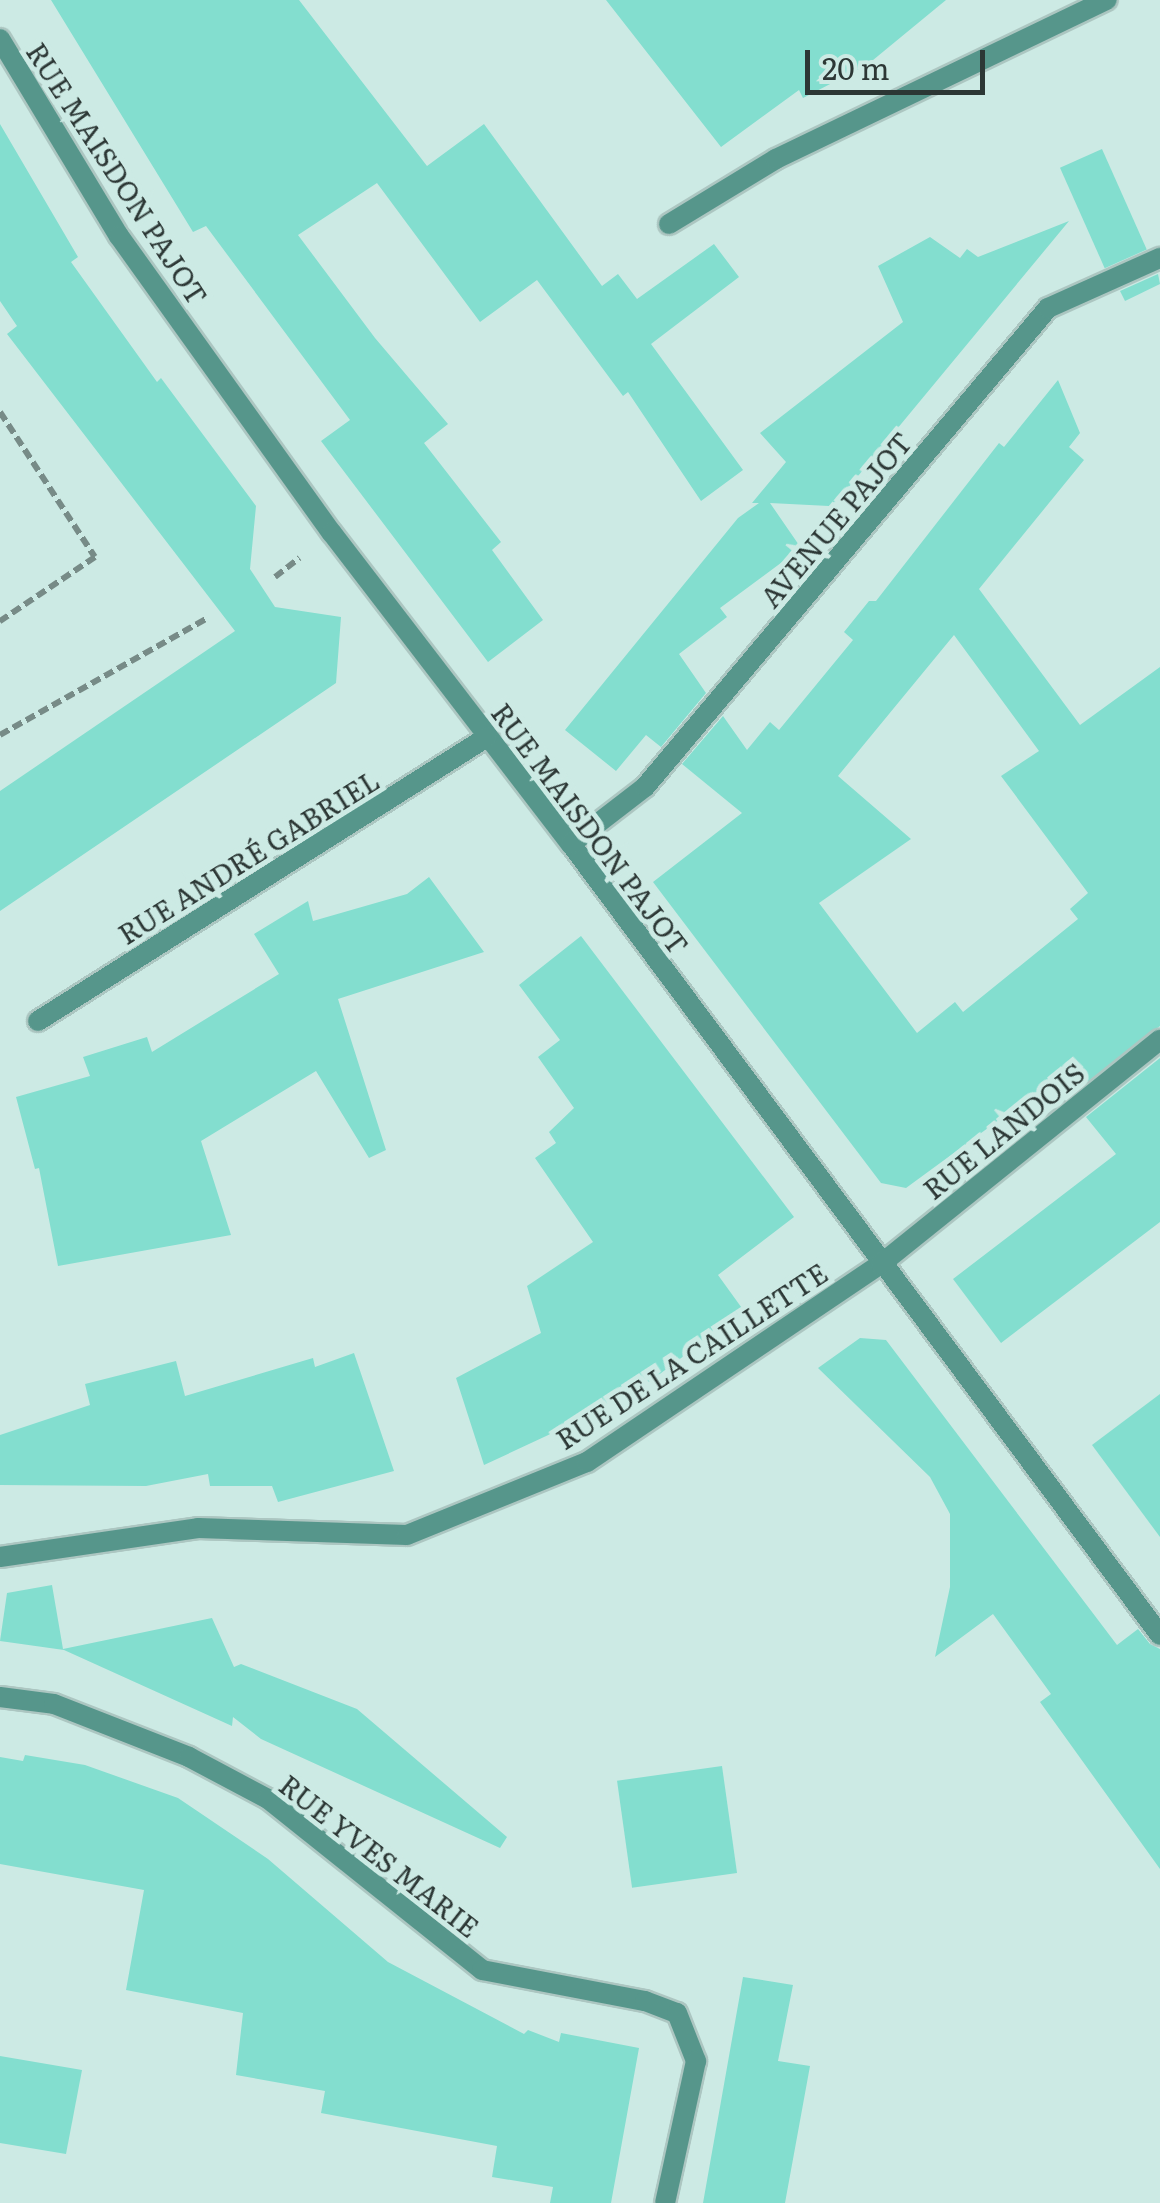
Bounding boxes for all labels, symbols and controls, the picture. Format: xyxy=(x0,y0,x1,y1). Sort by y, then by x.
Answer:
scale bar xyxy=(810,30,990,92)
street label: RUE MAISDON PAJOT xyxy=(21,36,215,310)
text: 20 m xyxy=(822,45,890,89)
street label: AVENUE PAJOT xyxy=(752,425,918,613)
street label: RUE MAISDON PAJOT xyxy=(486,696,696,960)
street label: RUE ANDRÉ GABRIEL xyxy=(111,762,385,950)
street label: RUE LANDOIS xyxy=(916,1055,1090,1205)
street label: RUE DE LA CAILLETTE xyxy=(549,1255,833,1455)
street label: RUE YVES MARIE xyxy=(274,1767,486,1943)

